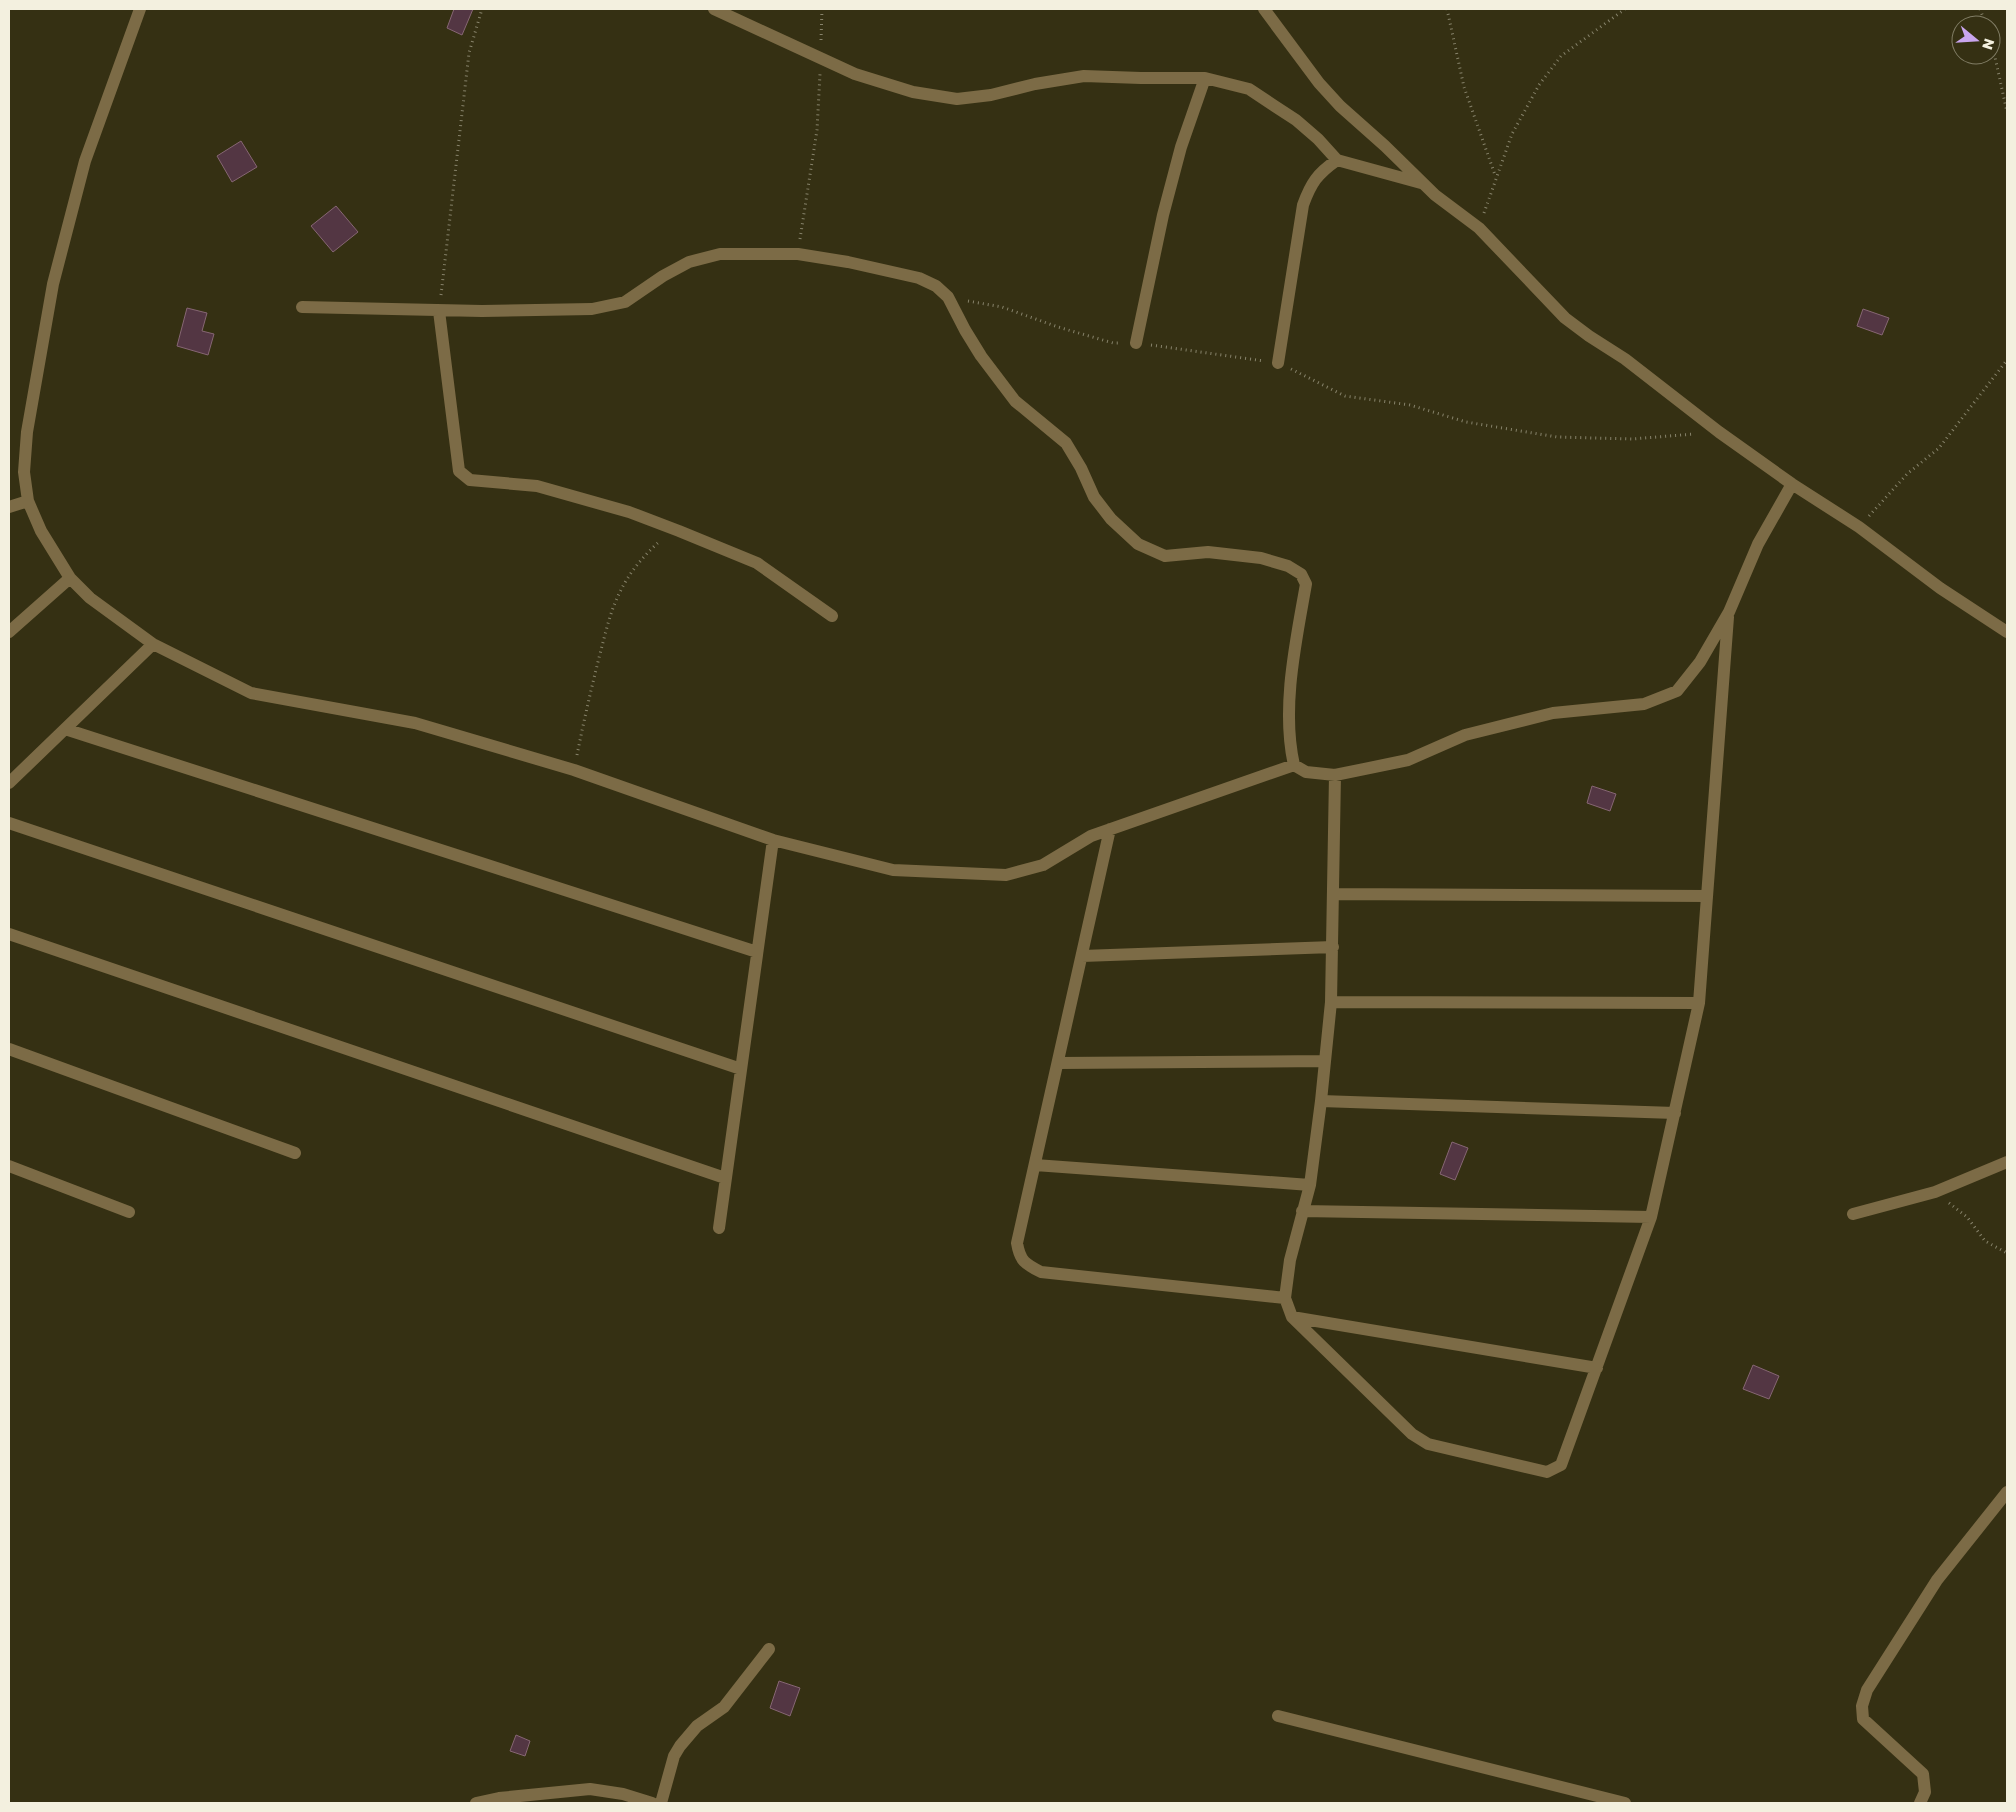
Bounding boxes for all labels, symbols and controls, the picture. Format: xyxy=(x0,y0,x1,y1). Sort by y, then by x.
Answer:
north arrow xyxy=(1951,15,2001,65)
text: N xyxy=(1979,36,1999,52)

